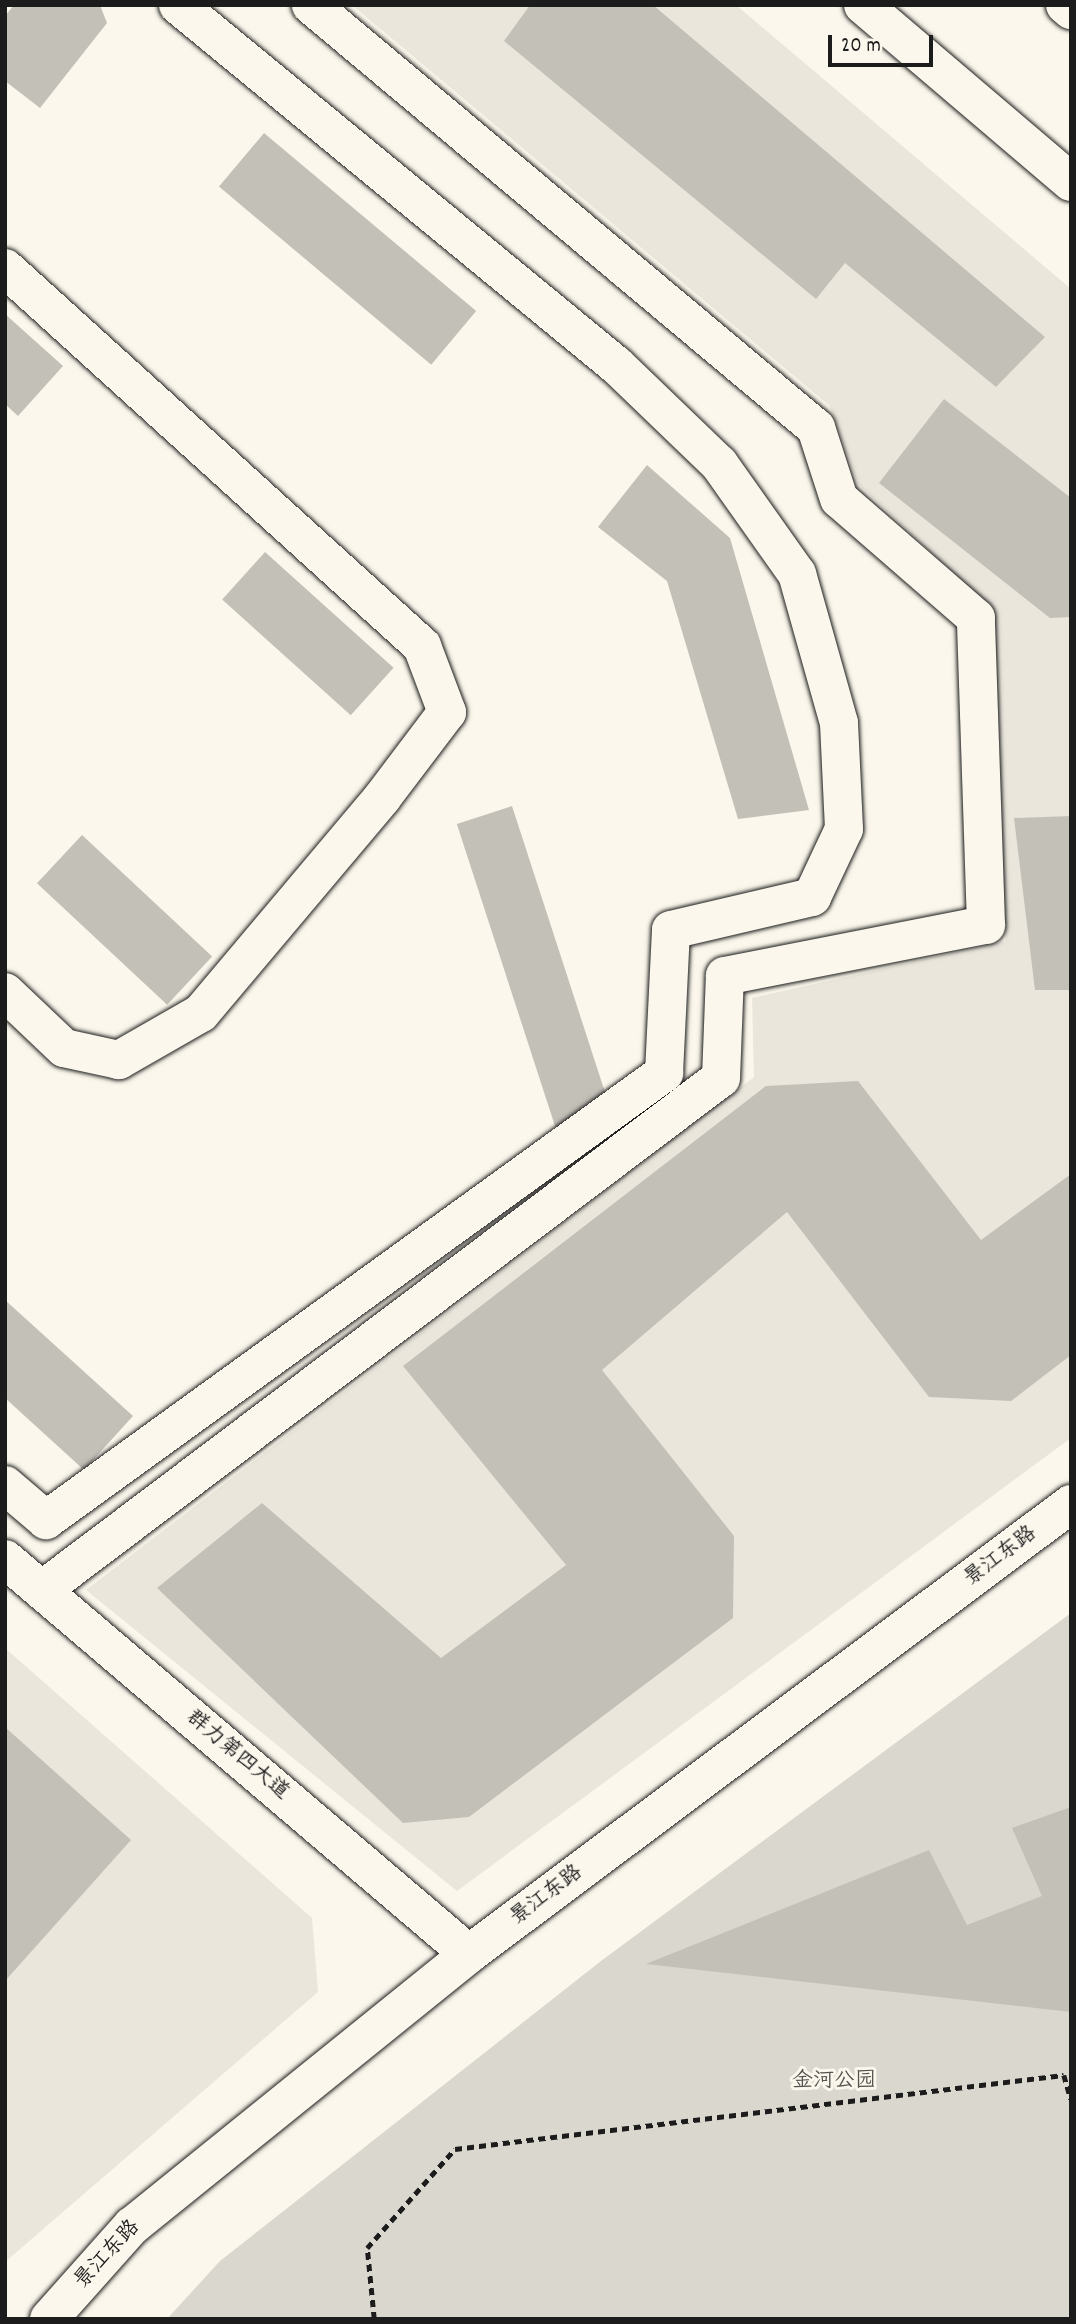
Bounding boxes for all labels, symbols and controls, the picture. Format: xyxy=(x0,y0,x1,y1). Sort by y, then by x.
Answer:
scale bar xyxy=(831,21,936,65)
text: 20 m xyxy=(841,32,881,62)
street label: 景江东路 xyxy=(960,1522,1042,1592)
street label: 群力第四大道 xyxy=(181,1706,293,1806)
street label: 景江东路 xyxy=(506,1861,588,1931)
park label: 金河公园 xyxy=(792,2069,876,2095)
street label: 景江东路 xyxy=(70,2216,146,2294)

